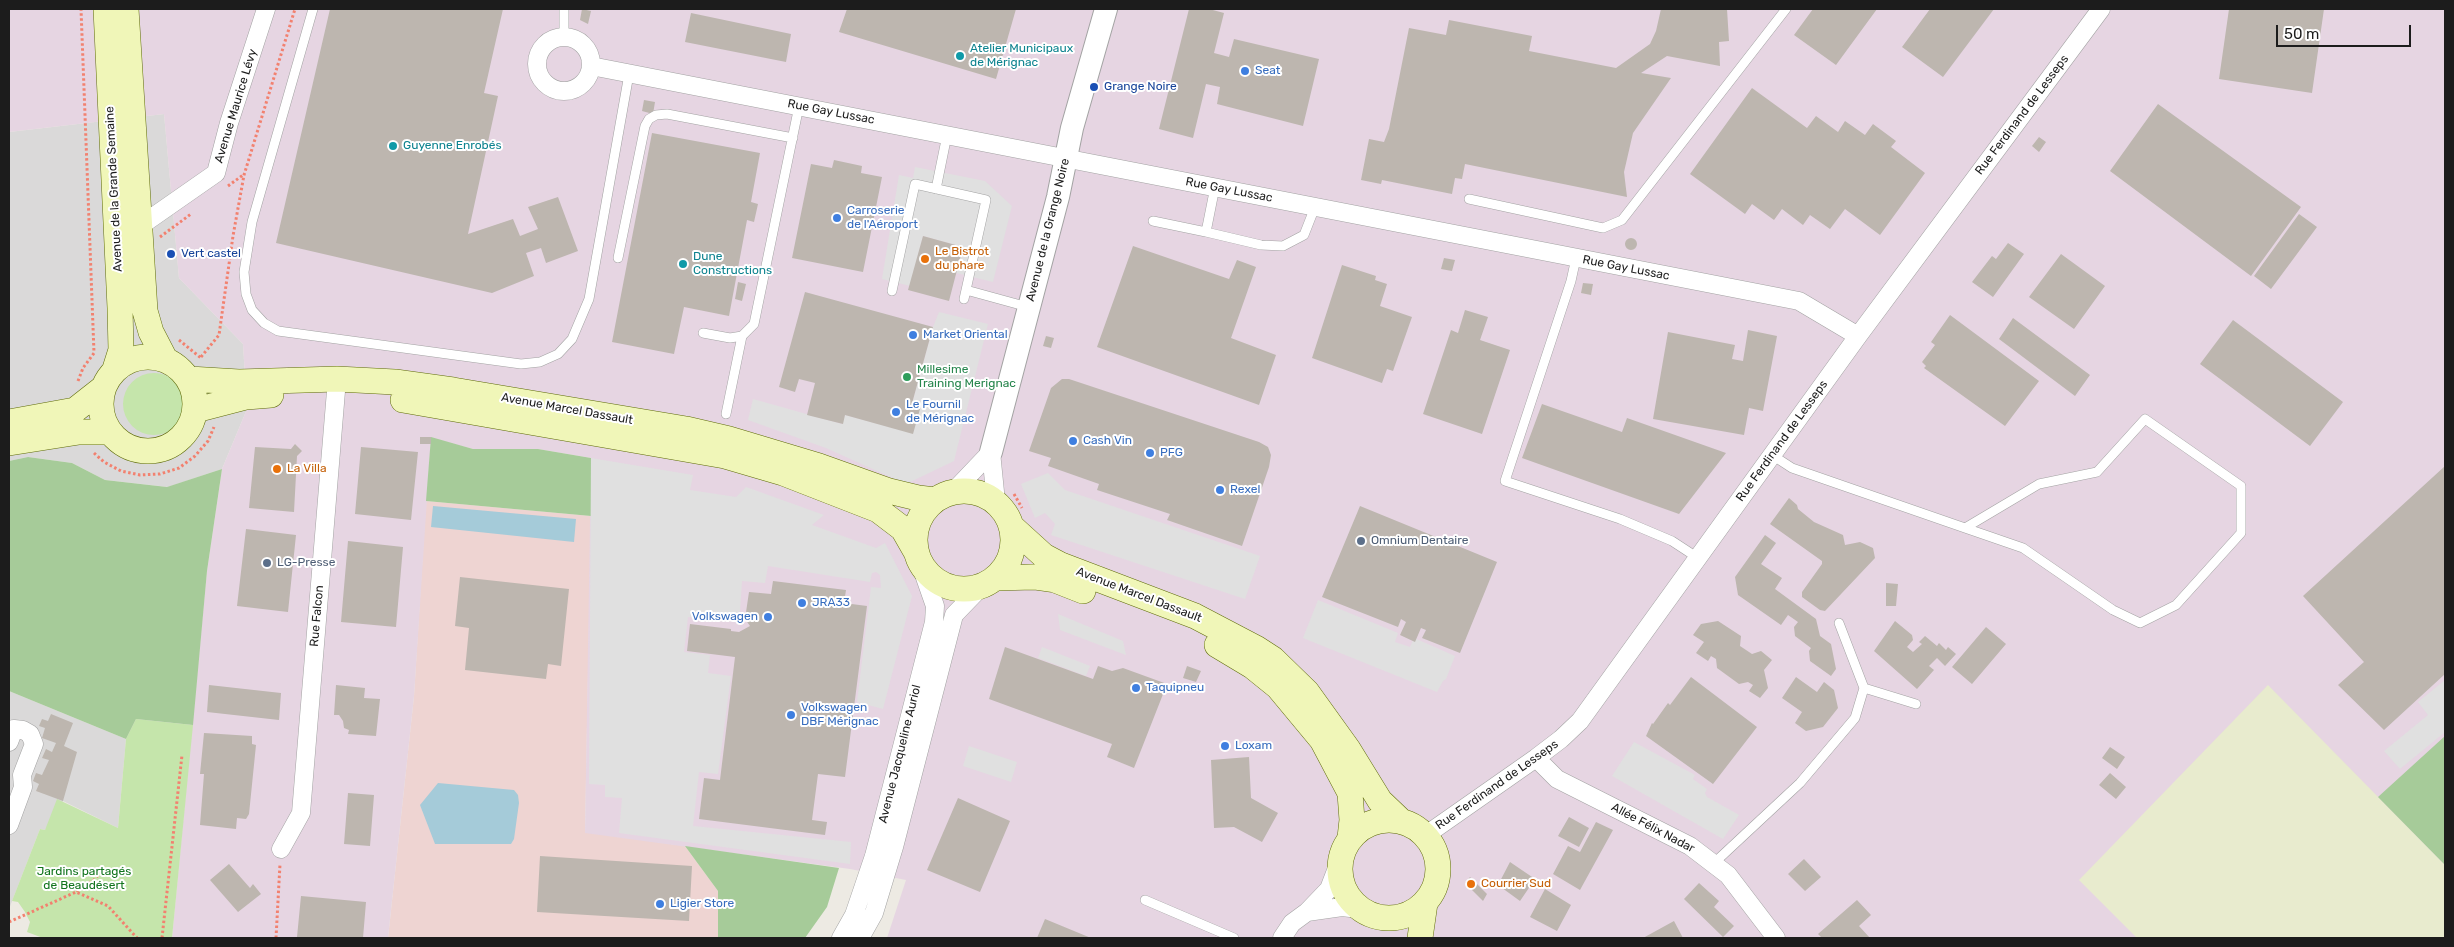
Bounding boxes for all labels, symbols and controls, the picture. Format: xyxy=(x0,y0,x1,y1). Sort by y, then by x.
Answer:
scale bar xyxy=(2279,15,2414,47)
text: 50 m xyxy=(2284,25,2319,43)
place label: Atelier Municipaux de Mérignac xyxy=(970,42,1073,70)
street label: Avenue Maurice Lévy xyxy=(212,47,260,165)
marker: Atelier Municipaux de Mérignac xyxy=(954,50,966,62)
street label: Rue Ferdinand de Lesseps xyxy=(1972,52,2072,178)
place label: Seat xyxy=(1255,64,1280,78)
marker: Seat xyxy=(1239,65,1251,77)
place label: Grange Noire xyxy=(1104,80,1177,94)
marker: Grange Noire xyxy=(1088,81,1100,93)
street label: Rue Gay Lussac xyxy=(786,97,876,127)
street label: Avenue de la Grande Semaine xyxy=(102,106,126,272)
place label: Guyenne Enrobés xyxy=(403,139,502,153)
marker: Guyenne Enrobés xyxy=(387,140,399,152)
street label: Avenue de la Grange Noire xyxy=(1023,157,1073,303)
street label: Rue Gay Lussac xyxy=(1184,175,1274,205)
place label: Carroserie de l'Aéroport xyxy=(847,204,918,232)
marker: Carroserie de l'Aéroport xyxy=(831,212,843,224)
place label: Le Bistrot du phare xyxy=(935,245,989,273)
place label: Vert castel xyxy=(181,247,241,261)
marker: Vert castel xyxy=(165,248,177,260)
place label: Dune Constructions xyxy=(693,250,772,278)
marker: Le Bistrot du phare xyxy=(919,253,931,265)
street label: Rue Gay Lussac xyxy=(1581,253,1671,283)
marker: Dune Constructions xyxy=(677,258,689,270)
place label: Market Oriental xyxy=(923,328,1008,342)
marker: Market Oriental xyxy=(907,329,919,341)
place label: Millesime Training Merignac xyxy=(917,363,1016,391)
marker: Millesime Training Merignac xyxy=(901,371,913,383)
street label: Rue Ferdinand de Lesseps xyxy=(1733,378,1831,504)
street label: Avenue Marcel Dassault xyxy=(500,390,634,428)
place label: Le Fournil de Mérignac xyxy=(906,398,974,426)
marker: Le Fournil de Mérignac xyxy=(890,406,902,418)
place label: Cash Vin xyxy=(1083,434,1132,448)
marker: Cash Vin xyxy=(1067,435,1079,447)
place label: PFG xyxy=(1160,446,1183,460)
marker: PFG xyxy=(1144,447,1156,459)
place label: La Villa xyxy=(287,462,327,476)
marker: La Villa xyxy=(271,463,283,475)
place label: Rexel xyxy=(1230,483,1260,497)
marker: Rexel xyxy=(1214,484,1226,496)
place label: Omnium Dentaire xyxy=(1371,534,1468,548)
marker: Omnium Dentaire xyxy=(1355,535,1367,547)
place label: LG-Presse xyxy=(277,556,335,570)
marker: LG-Presse xyxy=(261,557,273,569)
street label: Avenue Marcel Dassault xyxy=(1074,564,1204,626)
street label: Rue Falcon xyxy=(307,585,327,647)
place label: JRA33 xyxy=(812,596,850,610)
marker: JRA33 xyxy=(796,597,808,609)
place label: Volkswagen xyxy=(692,610,758,624)
marker: Volkswagen xyxy=(762,611,774,623)
place label: Taquipneu xyxy=(1146,681,1204,695)
marker: Taquipneu xyxy=(1130,682,1142,694)
street label: Avenue Jacqueline Auriol xyxy=(876,683,924,825)
place label: Volkswagen DBF Mérignac xyxy=(801,701,879,729)
marker: Volkswagen DBF Mérignac xyxy=(785,709,797,721)
street label: Rue Ferdinand de Lesseps xyxy=(1433,737,1561,833)
place label: Loxam xyxy=(1235,739,1272,753)
marker: Loxam xyxy=(1219,740,1231,752)
street label: Allée Félix Nadar xyxy=(1609,800,1697,856)
park label: Jardins partagés de Beaudésert xyxy=(37,865,131,893)
place label: Courrier Sud xyxy=(1481,877,1551,891)
marker: Courrier Sud xyxy=(1465,878,1477,890)
place label: Ligier Store xyxy=(670,897,734,911)
marker: Ligier Store xyxy=(654,898,666,910)

